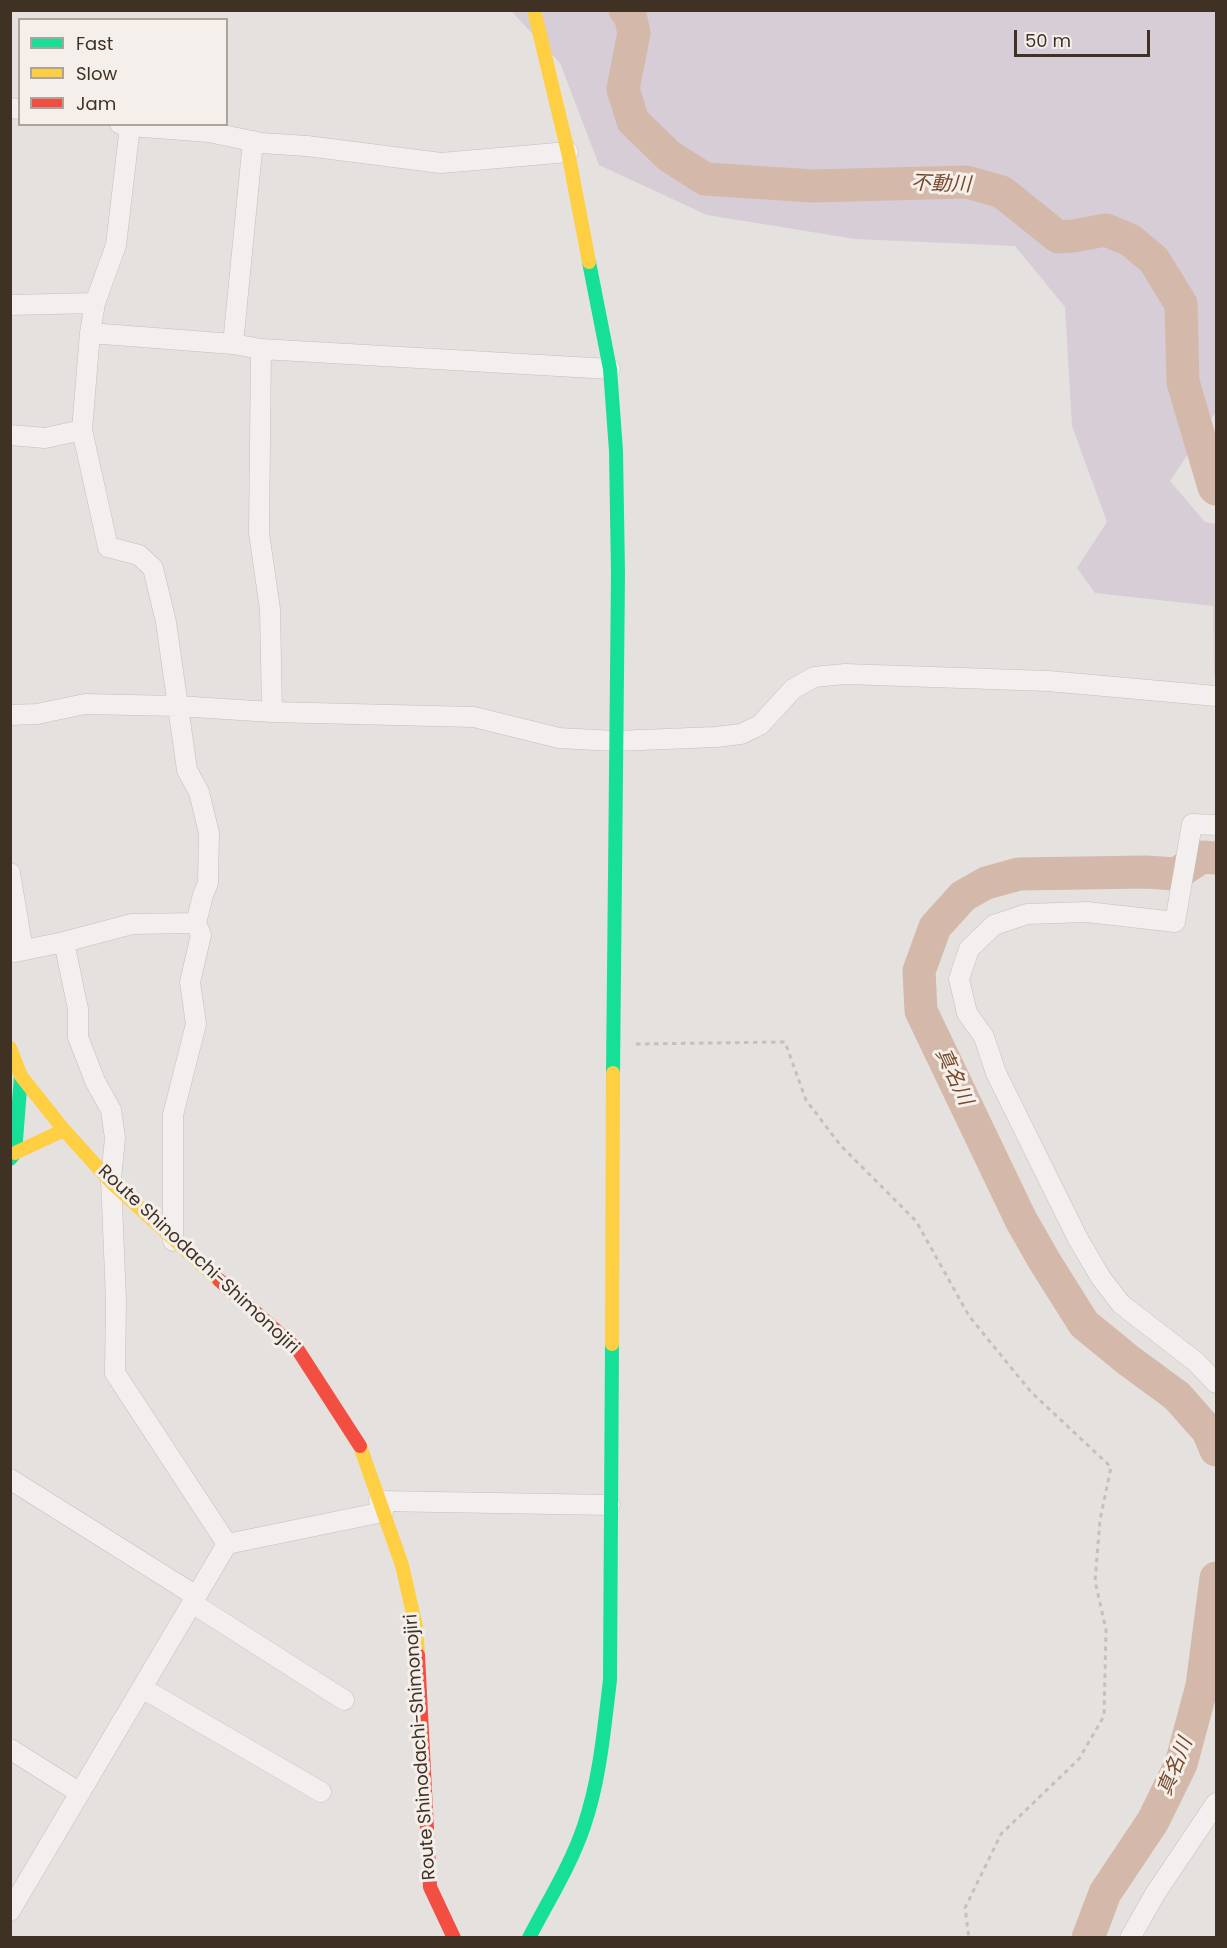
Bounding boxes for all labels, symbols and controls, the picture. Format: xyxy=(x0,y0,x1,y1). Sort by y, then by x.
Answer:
legend xyxy=(18,18,228,126)
scale bar xyxy=(1017,18,1154,56)
text: 50 m xyxy=(1025,28,1071,53)
text: Fast xyxy=(76,31,113,56)
text: Slow xyxy=(76,61,117,86)
text: Jam xyxy=(76,91,116,116)
water label: 不動川 xyxy=(911,172,971,198)
water label: 真名川 xyxy=(929,1045,977,1109)
street label: Route Shinodachi-Shimonojiri xyxy=(93,1161,303,1359)
street label: Route Shinodachi-Shimonojiri xyxy=(401,1613,441,1881)
water label: 真名川 xyxy=(1154,1735,1198,1799)

